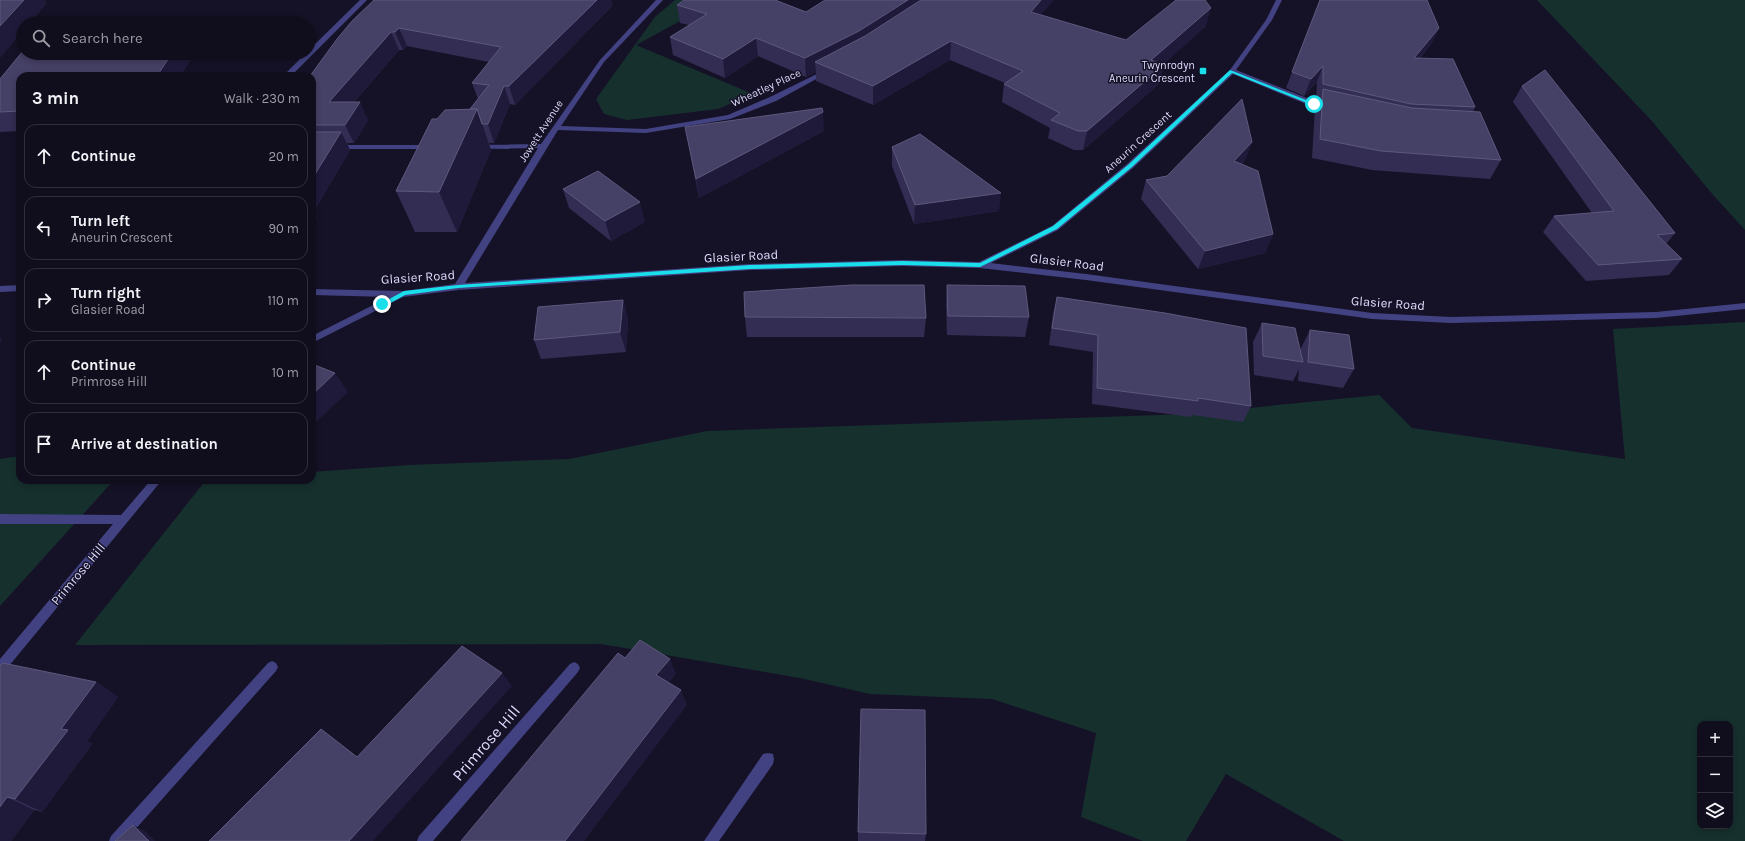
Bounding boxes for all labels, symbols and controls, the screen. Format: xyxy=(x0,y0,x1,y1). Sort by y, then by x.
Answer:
search box xyxy=(16,16,316,60)
icon: search xyxy=(30,27,52,49)
text: Search here xyxy=(62,29,143,47)
place label: Twynrodyn Aneurin Crescent xyxy=(1109,59,1195,85)
street label: Wheatley Place xyxy=(729,66,803,110)
marker: Twynrodyn Aneurin Crescent xyxy=(1198,66,1208,76)
text: 3 min xyxy=(32,88,79,108)
text: Walk · 230 m xyxy=(224,91,300,106)
route start xyxy=(1305,95,1323,113)
street label: Jowett Avenue xyxy=(516,97,566,164)
street label: Aneurin Crescent xyxy=(1102,108,1174,176)
icon: ahead xyxy=(33,145,55,167)
text: Continue xyxy=(71,147,136,165)
text: 20 m xyxy=(269,149,299,164)
text: Turn left xyxy=(71,212,130,230)
icon: left xyxy=(33,217,55,239)
text: 90 m xyxy=(268,221,299,236)
text: Aneurin Crescent xyxy=(71,230,173,245)
street label: Glasier Road xyxy=(704,247,778,265)
street label: Glasier Road xyxy=(1029,250,1105,274)
street label: Glasier Road xyxy=(380,267,456,287)
text: Turn right xyxy=(71,284,141,302)
icon: right xyxy=(33,289,55,311)
text: 110 m xyxy=(267,293,299,308)
street label: Glasier Road xyxy=(1350,293,1426,313)
route end xyxy=(373,295,391,313)
text: Glasier Road xyxy=(71,302,145,317)
text: Continue xyxy=(71,356,136,374)
icon: ahead xyxy=(33,361,55,383)
text: 10 m xyxy=(272,365,299,380)
text: Primrose Hill xyxy=(71,374,147,389)
icon: arrive xyxy=(33,433,55,455)
text: Arrive at destination xyxy=(71,435,218,453)
street label: Primrose Hill xyxy=(48,540,108,608)
street label: Primrose Hill xyxy=(448,701,524,785)
map controls xyxy=(1697,721,1733,829)
button: + xyxy=(1697,721,1733,757)
button: − xyxy=(1697,757,1733,793)
button: layers xyxy=(1697,793,1733,829)

